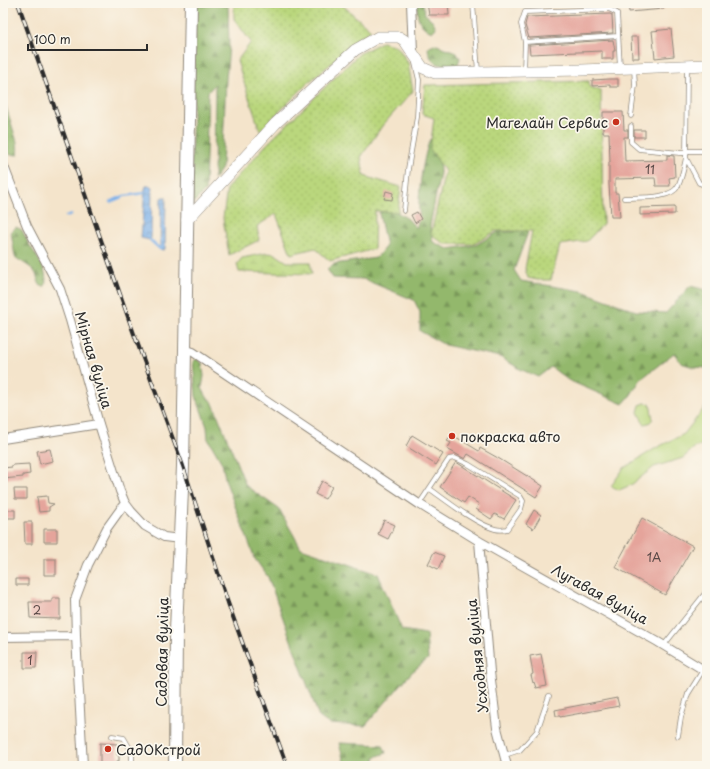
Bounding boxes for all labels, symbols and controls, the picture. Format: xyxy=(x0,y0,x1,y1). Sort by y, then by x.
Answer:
scale bar xyxy=(28,26,147,52)
text: 100 m xyxy=(34,30,71,48)
place label: Магелайн Сервис xyxy=(486,112,608,133)
marker: Магелайн Сервис xyxy=(611,117,621,127)
house number: 11 xyxy=(645,160,655,178)
street label: Мірная вуліца xyxy=(70,309,118,412)
place label: покраска авто xyxy=(460,426,560,447)
marker: покраска авто xyxy=(447,431,457,441)
house number: 1А xyxy=(647,548,661,566)
street label: Лугавая вуліца xyxy=(548,559,653,630)
street label: Садовая вуліца xyxy=(151,597,173,707)
street label: Усходняя вуліца xyxy=(461,598,493,714)
house number: 2 xyxy=(33,601,41,619)
house number: 1 xyxy=(27,651,33,669)
place label: СадОКстрой xyxy=(116,739,201,760)
marker: СадОКстрой xyxy=(103,744,113,754)

